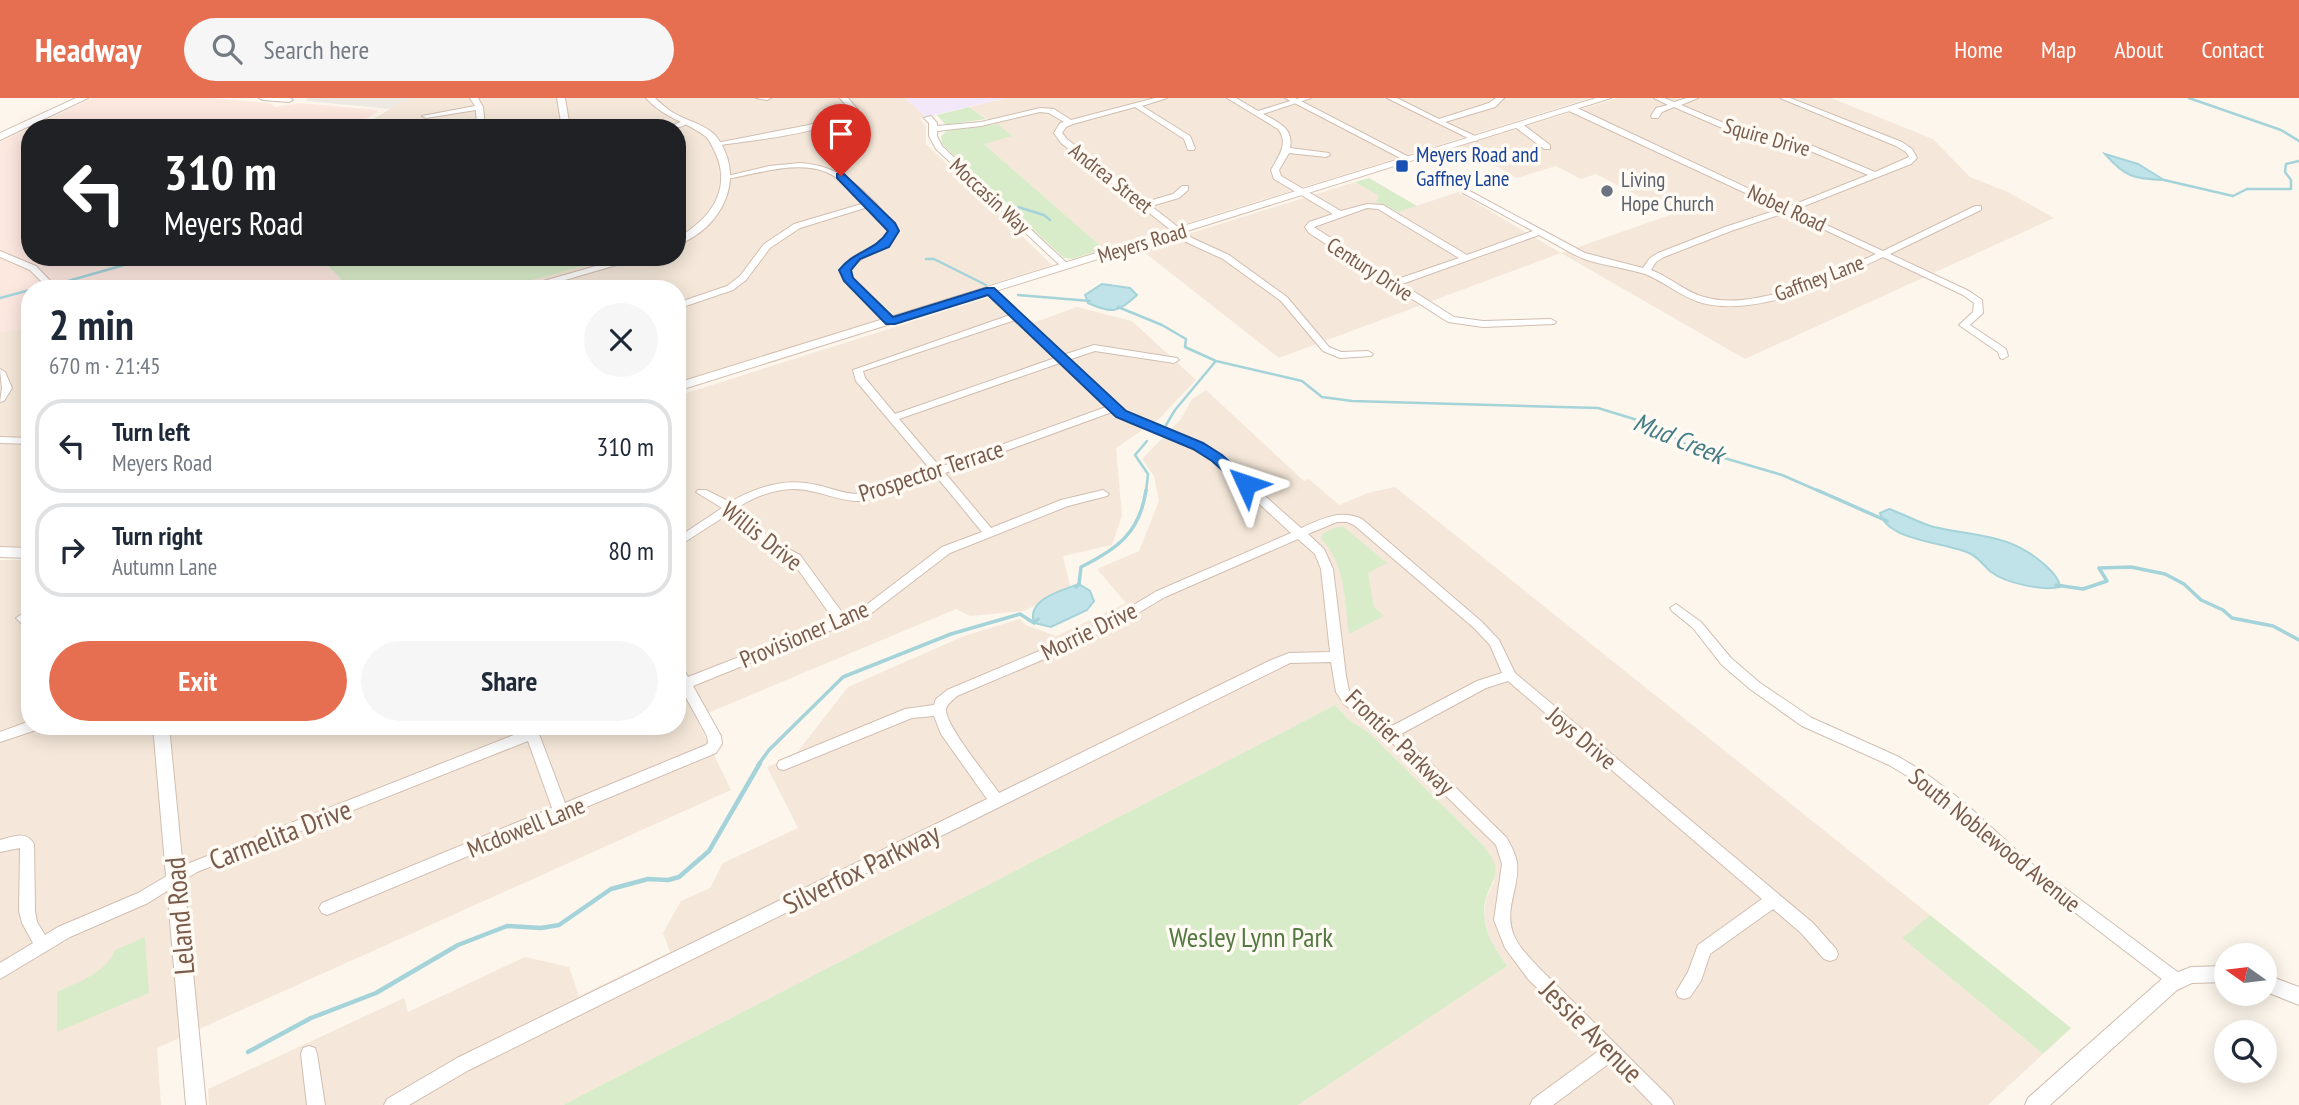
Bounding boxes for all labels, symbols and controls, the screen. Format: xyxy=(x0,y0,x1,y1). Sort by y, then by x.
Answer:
search box xyxy=(184,18,674,81)
text: Headway xyxy=(35,28,142,71)
icon: search xyxy=(208,30,246,68)
text: Search here xyxy=(264,33,369,66)
text: Home xyxy=(1954,34,2003,65)
text: Map xyxy=(2041,34,2076,65)
text: About xyxy=(2114,34,2163,65)
text: Contact xyxy=(2201,34,2264,65)
pin xyxy=(811,104,871,176)
street label: Squire Drive xyxy=(1721,112,1813,162)
icon: arrive xyxy=(822,115,860,153)
street label: Andrea Street xyxy=(1064,137,1158,219)
text: 310 m xyxy=(164,140,277,204)
place label: Meyers Road and Gaffney Lane xyxy=(1416,141,1539,192)
icon: left xyxy=(49,147,140,238)
street label: Moccasin Way xyxy=(944,152,1036,240)
marker: Meyers Road and Gaffney Lane xyxy=(1394,158,1410,174)
place label: Living Hope Church xyxy=(1621,166,1714,217)
street label: Nobel Road xyxy=(1744,178,1830,238)
marker: Living Hope Church xyxy=(1599,183,1615,199)
text: Meyers Road xyxy=(164,202,303,244)
street label: Meyers Road xyxy=(1094,217,1190,269)
street label: Century Drive xyxy=(1322,231,1418,307)
street label: Gaffney Lane xyxy=(1771,249,1867,307)
text: 2 min xyxy=(49,297,134,352)
button: close xyxy=(584,303,658,377)
text: 670 m · 21:45 xyxy=(49,351,161,380)
water label: Mud Creek xyxy=(1629,405,1732,472)
text: Turn left xyxy=(112,415,190,448)
icon: left xyxy=(53,427,91,465)
text: 310 m xyxy=(596,430,654,463)
street label: Prospector Terrace xyxy=(855,433,1007,509)
position arrow xyxy=(1209,447,1283,521)
text: Meyers Road xyxy=(112,448,212,477)
street label: Willis Drive xyxy=(715,495,809,577)
text: Turn right xyxy=(112,519,203,552)
icon: right xyxy=(53,531,91,569)
text: 80 m xyxy=(608,534,654,567)
text: Autumn Lane xyxy=(112,552,217,581)
street label: Provisioner Lane xyxy=(735,593,873,675)
street label: Morrie Drive xyxy=(1036,595,1142,667)
button: Exit xyxy=(49,641,347,721)
button: Share xyxy=(361,641,658,721)
street label: Frontier Parkway xyxy=(1339,682,1461,802)
street label: Joys Drive xyxy=(1540,699,1623,776)
street label: South Noblewood Avenue xyxy=(1903,761,2087,919)
street label: Mcdowell Lane xyxy=(463,789,589,865)
street label: Carmelita Drive xyxy=(204,790,356,878)
street label: Silverfox Parkway xyxy=(777,814,946,922)
street label: Leland Road xyxy=(155,856,203,976)
park label: Wesley Lynn Park xyxy=(1169,918,1333,955)
north arrow xyxy=(2214,943,2277,1006)
map controls xyxy=(2214,943,2277,1083)
street label: Jessie Avenue xyxy=(1532,971,1651,1090)
button: search xyxy=(2214,1020,2277,1083)

